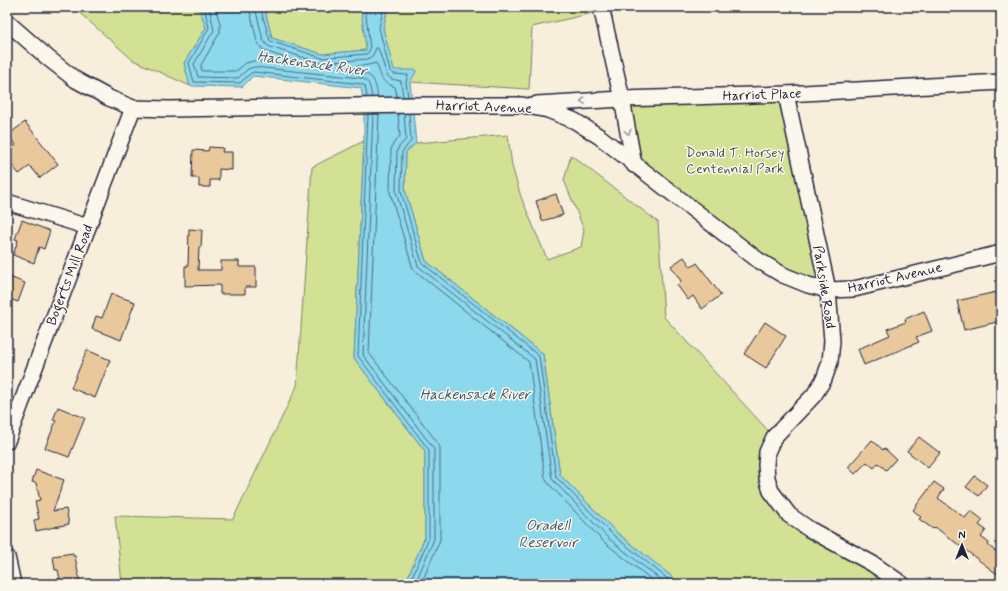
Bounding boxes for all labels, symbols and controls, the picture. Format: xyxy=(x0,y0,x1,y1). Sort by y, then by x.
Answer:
water label: Hackensack River xyxy=(256,46,370,82)
street label: Harriot Place xyxy=(722,85,802,105)
street label: Harriot Avenue xyxy=(436,96,533,118)
one-way arrow xyxy=(580,97,586,106)
one-way arrow xyxy=(623,129,632,135)
park label: Donald T. Horsey Centennial Park xyxy=(686,144,784,178)
street label: Bogerts Mill Road xyxy=(43,222,99,329)
street label: Parkside Road xyxy=(809,244,839,330)
street label: Harriot Avenue xyxy=(846,258,944,298)
water label: Hackensack River xyxy=(420,385,532,405)
water label: Oradell Reservoir xyxy=(519,516,579,553)
north arrow xyxy=(942,525,982,565)
text: N xyxy=(958,529,966,543)

